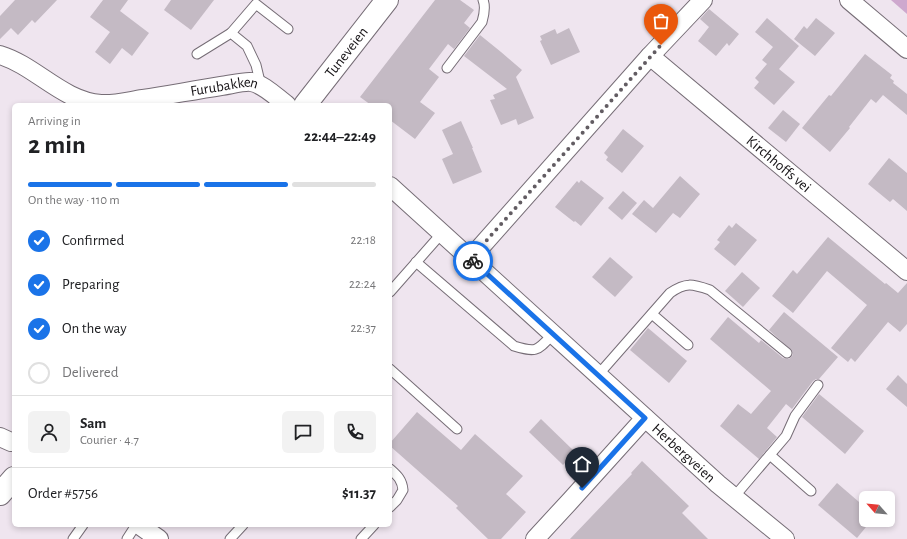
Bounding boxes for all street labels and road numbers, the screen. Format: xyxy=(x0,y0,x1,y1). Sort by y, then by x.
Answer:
street label: Tuneveien xyxy=(322,24,371,80)
street label: Furubakken xyxy=(189,74,260,98)
street label: Kirchhoffs vei xyxy=(744,133,814,195)
street label: Herbergveien xyxy=(649,421,718,485)

